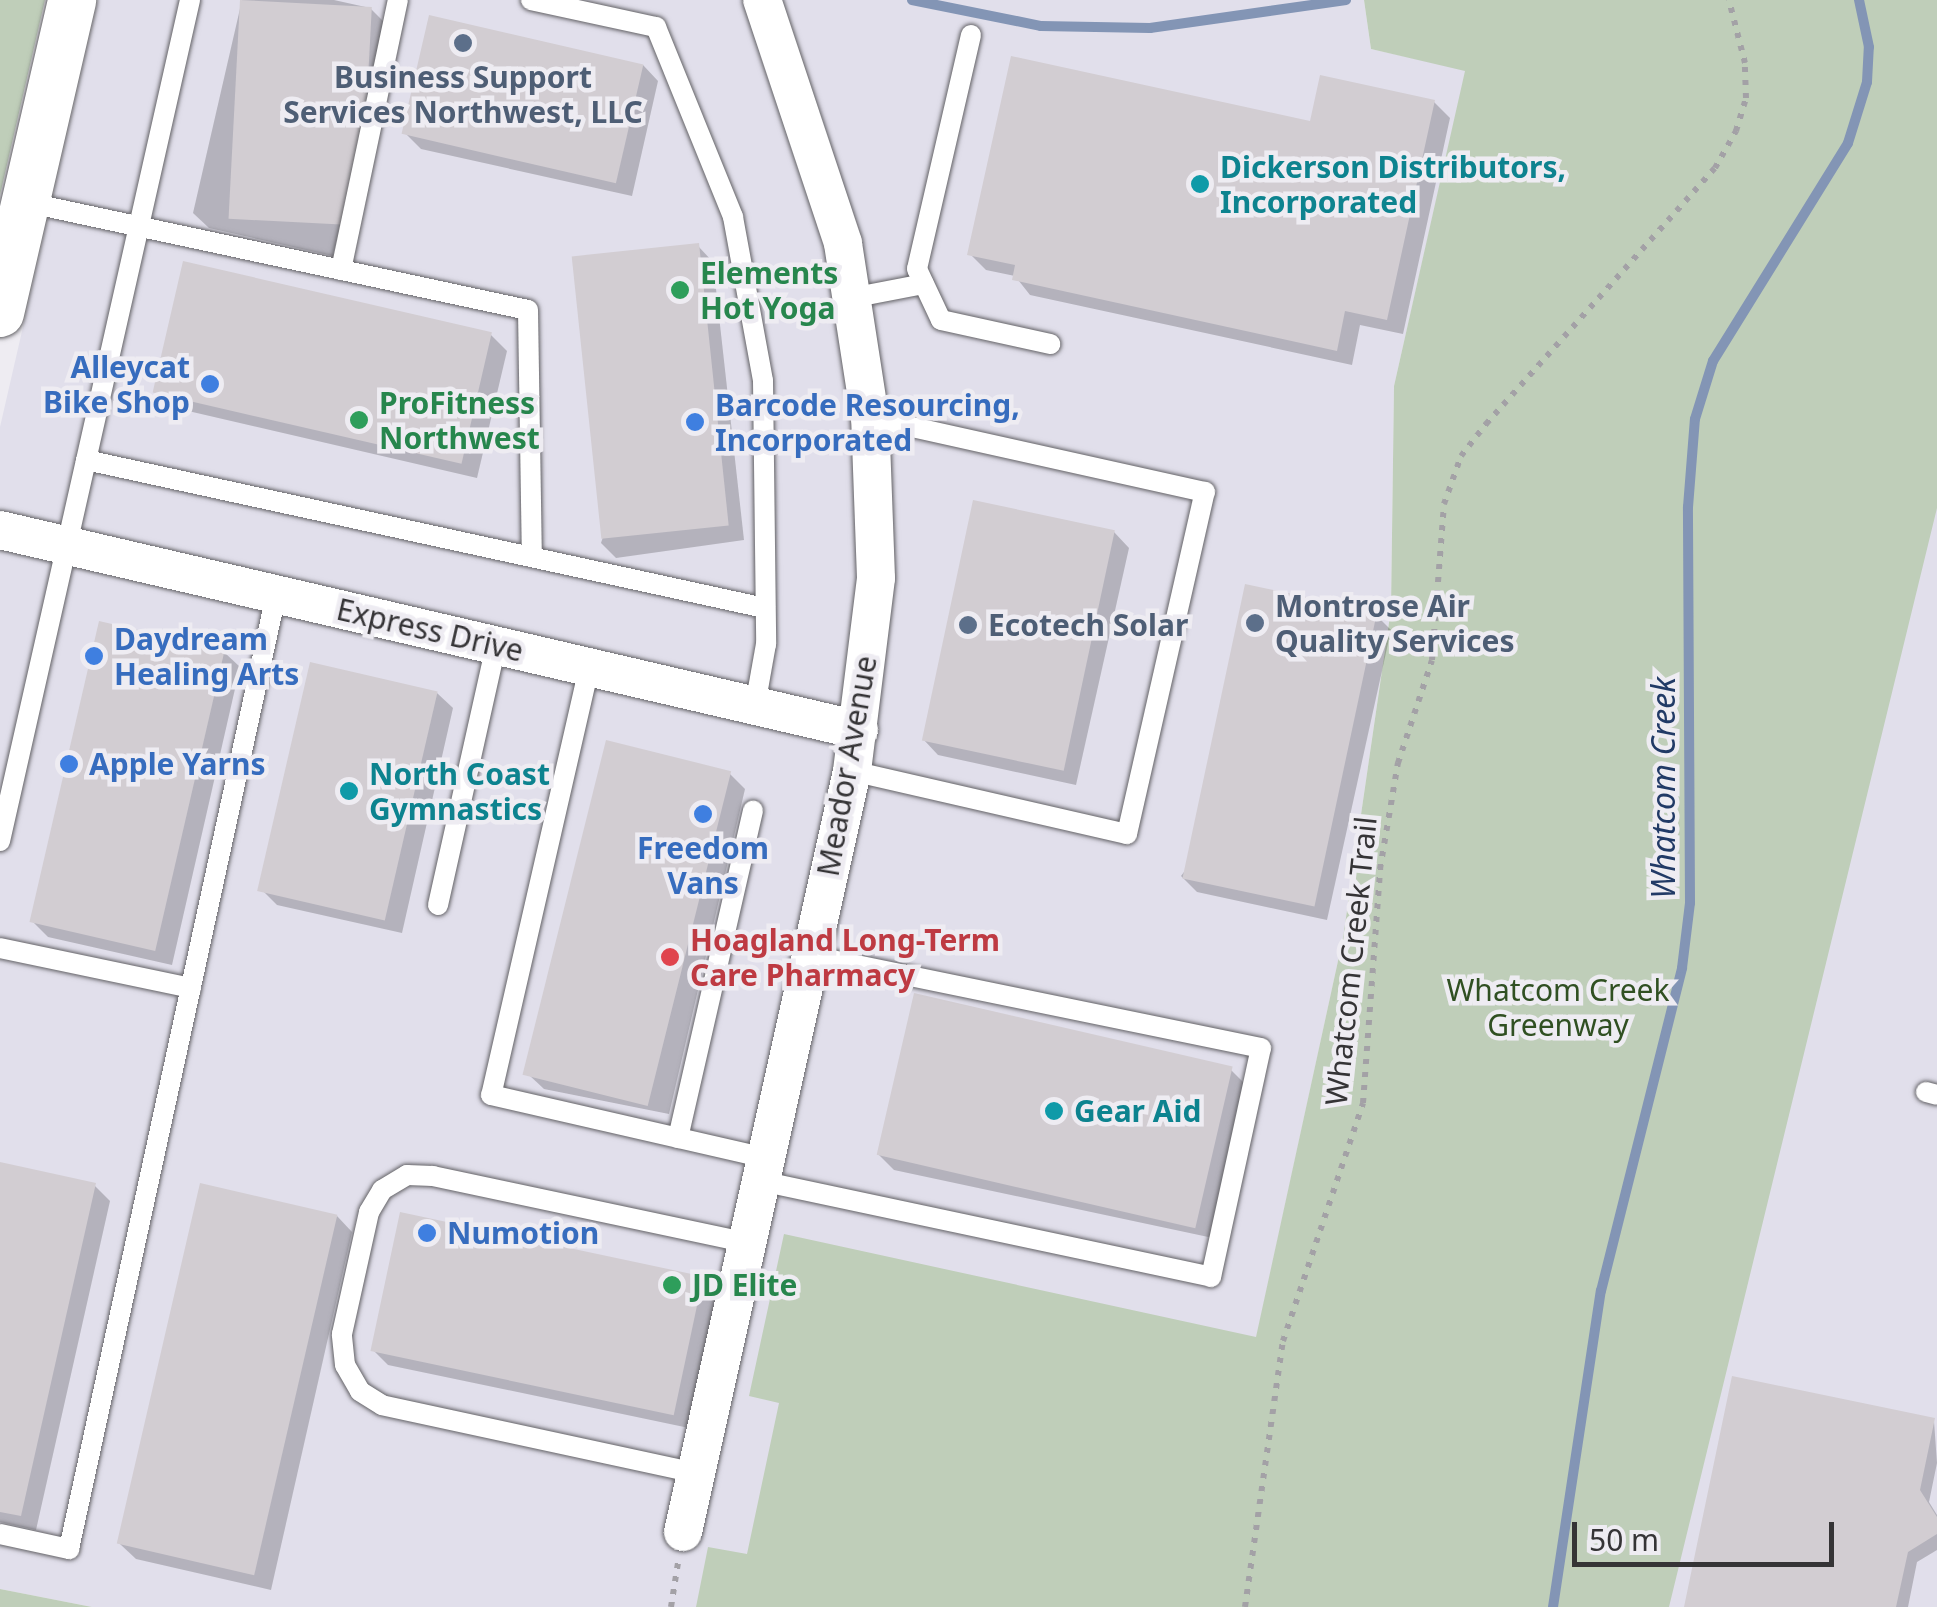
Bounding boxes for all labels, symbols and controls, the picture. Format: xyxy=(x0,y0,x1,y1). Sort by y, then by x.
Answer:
marker: Business Support Services Northwest, LLC xyxy=(452,32,474,54)
place label: Business Support Services Northwest, LLC xyxy=(283,59,643,130)
place label: Dickerson Distributors, Incorporated xyxy=(1220,149,1566,220)
marker: Dickerson Distributors, Incorporated xyxy=(1189,173,1211,195)
place label: Elements Hot Yoga xyxy=(700,255,838,326)
marker: Elements Hot Yoga xyxy=(669,279,691,301)
place label: Alleycat Bike Shop xyxy=(43,349,190,420)
marker: Alleycat Bike Shop xyxy=(199,373,221,395)
place label: ProFitness Northwest xyxy=(379,385,540,456)
place label: Barcode Resourcing, Incorporated xyxy=(715,387,1020,458)
marker: ProFitness Northwest xyxy=(348,409,370,431)
marker: Barcode Resourcing, Incorporated xyxy=(684,411,706,433)
place label: Montrose Air Quality Services xyxy=(1275,588,1514,658)
street label: Express Drive xyxy=(333,591,527,669)
place label: Ecotech Solar xyxy=(988,607,1188,643)
marker: Montrose Air Quality Services xyxy=(1244,612,1266,634)
marker: Ecotech Solar xyxy=(957,614,979,636)
place label: Daydream Healing Arts xyxy=(114,621,299,692)
marker: Daydream Healing Arts xyxy=(83,645,105,667)
street label: Meador Avenue xyxy=(810,653,884,879)
water label: Whatcom Creek xyxy=(1644,677,1682,899)
place label: Apple Yarns xyxy=(89,746,266,782)
marker: Apple Yarns xyxy=(58,753,80,775)
place label: North Coast Gymnastics xyxy=(369,756,550,826)
marker: North Coast Gymnastics xyxy=(338,780,360,802)
marker: Freedom Vans xyxy=(692,803,714,825)
street label: Whatcom Creek Trail xyxy=(1318,815,1384,1107)
place label: Freedom Vans xyxy=(637,830,769,900)
place label: Hoagland Long-Term Care Pharmacy xyxy=(690,922,1000,992)
marker: Hoagland Long-Term Care Pharmacy xyxy=(659,946,681,968)
park label: Whatcom Creek Greenway xyxy=(1446,972,1670,1042)
place label: Gear Aid xyxy=(1074,1093,1201,1129)
marker: Gear Aid xyxy=(1043,1100,1065,1122)
place label: Numotion xyxy=(447,1215,599,1251)
marker: Numotion xyxy=(416,1222,438,1244)
place label: JD Elite xyxy=(692,1267,797,1303)
marker: JD Elite xyxy=(661,1274,683,1296)
scale bar xyxy=(1577,1502,1840,1564)
text: 50 m xyxy=(1589,1519,1659,1560)

